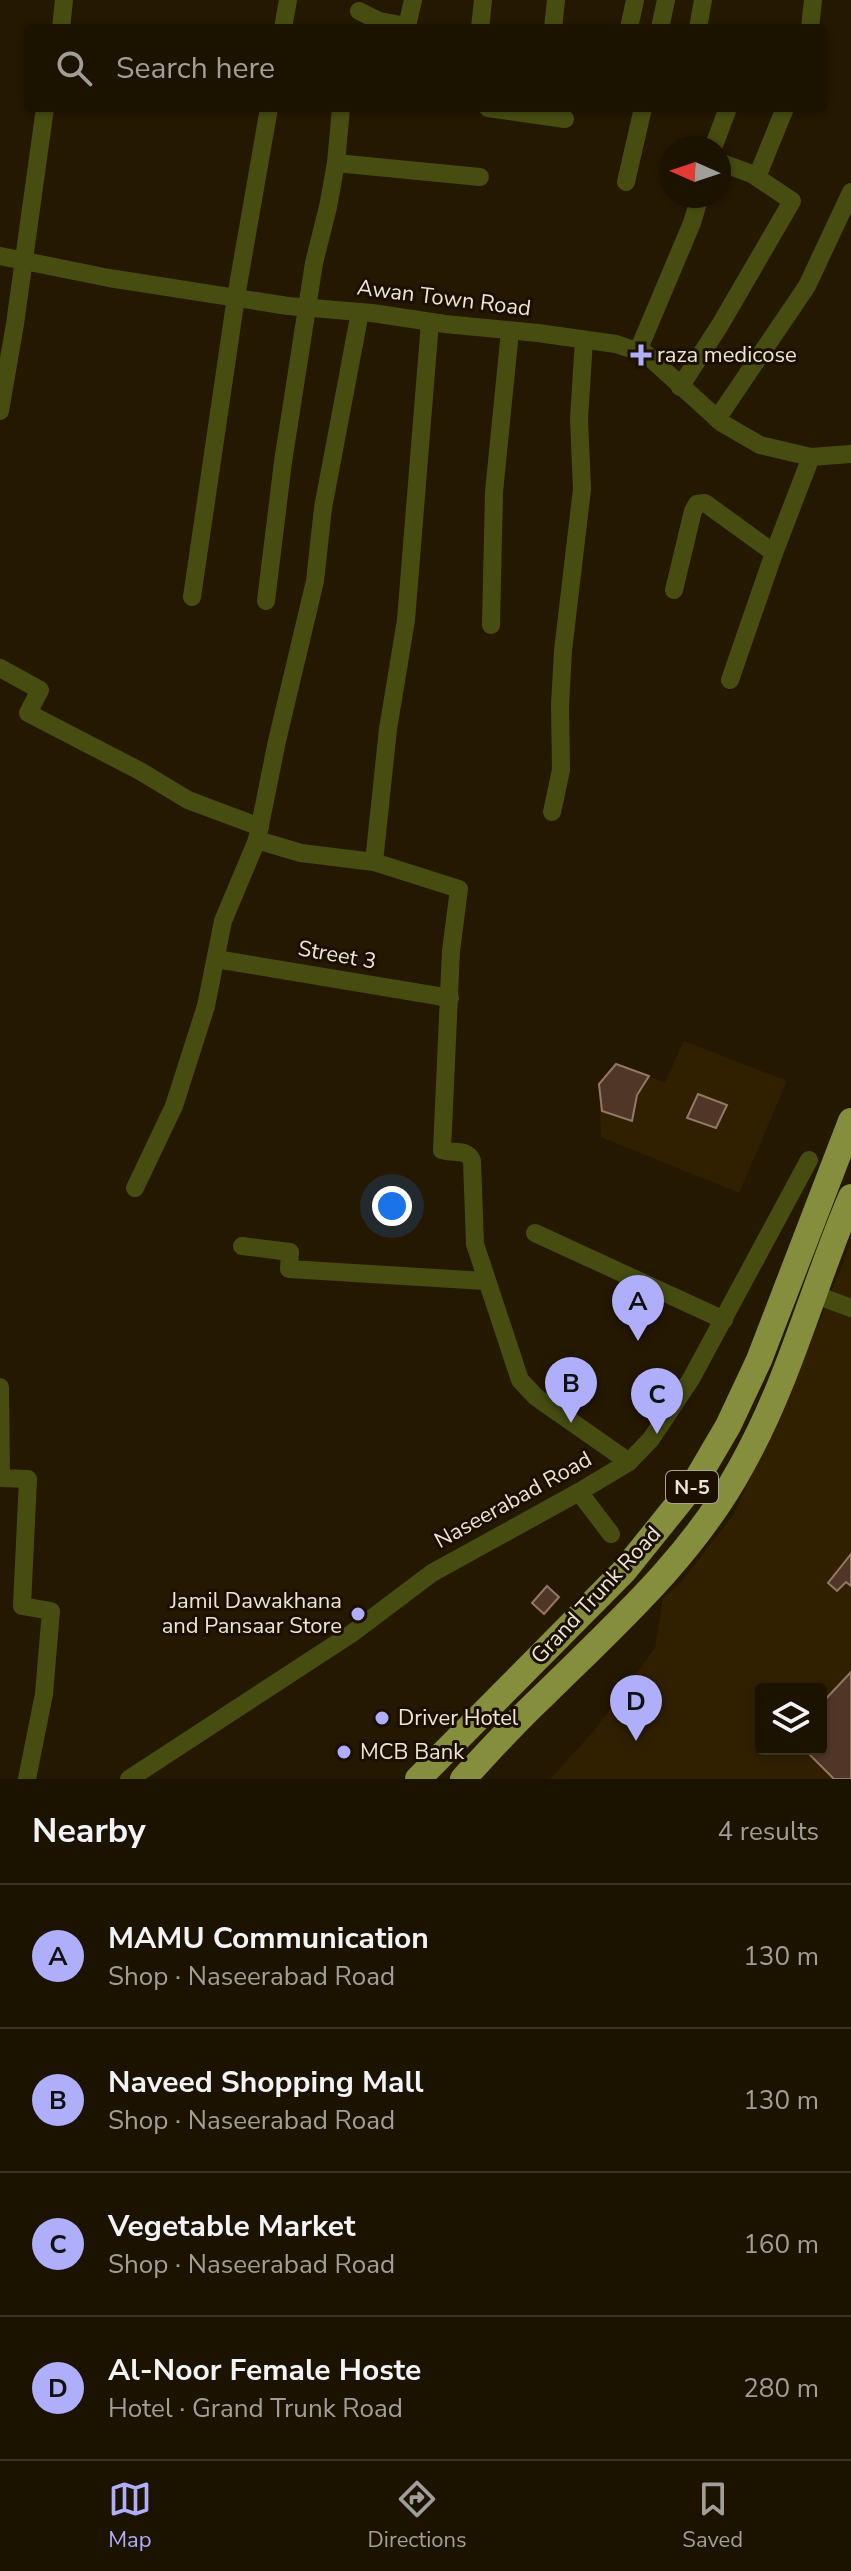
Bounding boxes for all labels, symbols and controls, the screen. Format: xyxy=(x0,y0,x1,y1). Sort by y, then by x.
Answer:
search box xyxy=(24,24,827,112)
icon: search xyxy=(52,46,96,90)
text: Search here xyxy=(116,48,275,89)
north arrow xyxy=(659,136,731,208)
street label: Awan Town Road xyxy=(355,272,533,324)
place label: raza medicose xyxy=(657,340,797,370)
marker: raza medicose xyxy=(632,346,650,364)
street label: Street 3 xyxy=(296,933,378,977)
your location xyxy=(372,1186,412,1226)
pin: A xyxy=(612,1275,664,1341)
pin: B xyxy=(545,1357,597,1423)
pin: C xyxy=(631,1368,683,1434)
street label: Naseerabad Road xyxy=(429,1444,597,1556)
road number: N-5 xyxy=(666,1471,718,1503)
street label: Grand Trunk Road xyxy=(524,1519,668,1671)
place label: Jamil Dawakhana and Pansaar Store xyxy=(162,1586,342,1641)
marker: Jamil Dawakhana and Pansaar Store xyxy=(349,1605,367,1623)
pin: D xyxy=(610,1675,662,1741)
map controls xyxy=(755,1683,827,1755)
button: layers xyxy=(755,1683,827,1755)
place label: Driver Hotel xyxy=(398,1703,519,1733)
marker: Driver Hotel xyxy=(373,1709,391,1727)
place label: MCB Bank xyxy=(360,1737,465,1767)
marker: MCB Bank xyxy=(335,1743,353,1761)
text: Nearby xyxy=(32,1808,146,1854)
text: 4 results xyxy=(718,1814,819,1849)
text: MAMU Communication xyxy=(108,1918,429,1959)
text: A xyxy=(48,1939,68,1974)
text: 130 m xyxy=(743,1939,819,1974)
text: Shop · Naseerabad Road xyxy=(108,1959,395,1994)
text: Naveed Shopping Mall xyxy=(108,2062,424,2103)
text: B xyxy=(49,2083,67,2118)
text: 130 m xyxy=(743,2083,819,2118)
text: Shop · Naseerabad Road xyxy=(108,2103,395,2138)
text: Vegetable Market xyxy=(108,2206,356,2247)
text: C xyxy=(49,2227,67,2262)
text: 160 m xyxy=(743,2227,819,2262)
text: Shop · Naseerabad Road xyxy=(108,2247,395,2282)
text: Al-Noor Female Hoste xyxy=(108,2350,421,2391)
text: D xyxy=(48,2371,68,2406)
text: 280 m xyxy=(743,2371,819,2406)
text: Hotel · Grand Trunk Road xyxy=(108,2391,403,2426)
tab: Map xyxy=(108,2477,152,2555)
tab: Directions xyxy=(368,2477,467,2555)
tab: Saved xyxy=(682,2477,743,2555)

